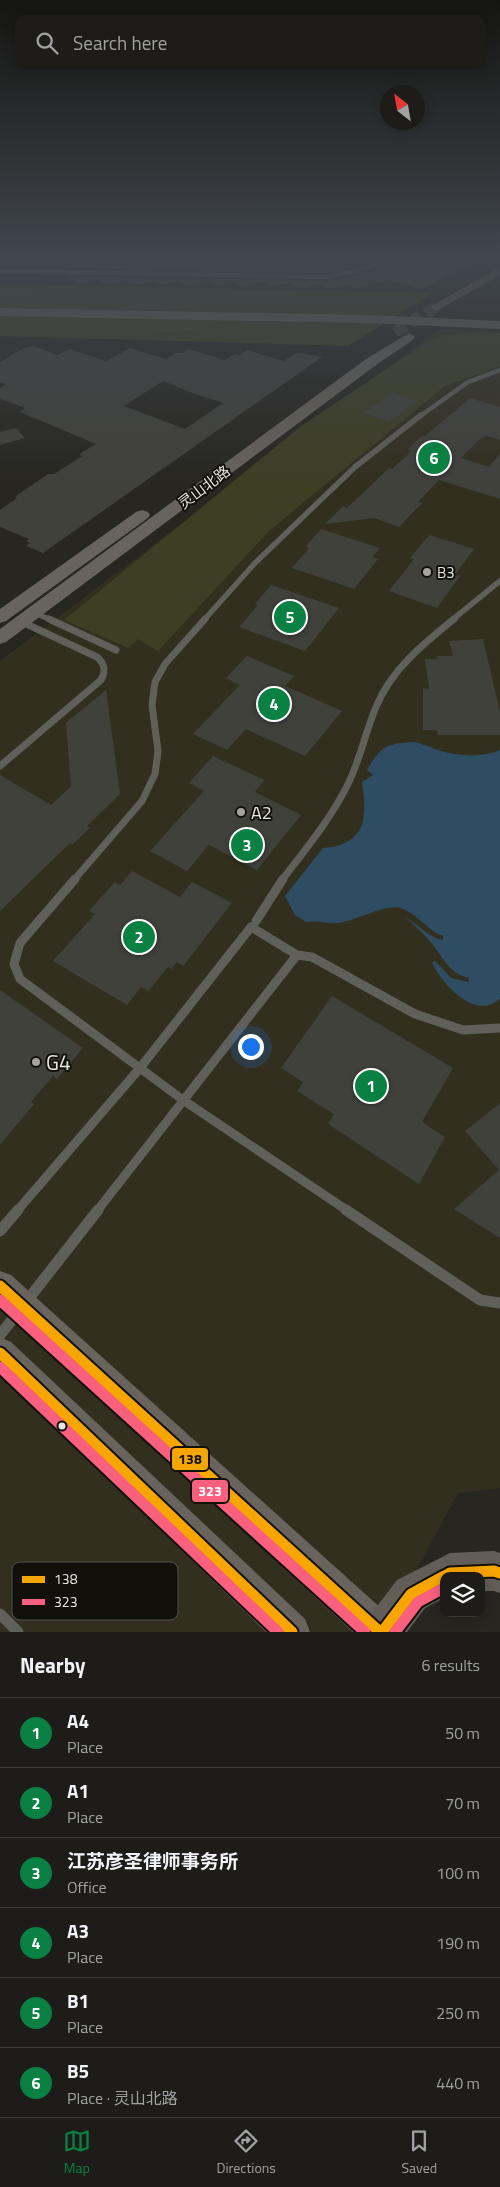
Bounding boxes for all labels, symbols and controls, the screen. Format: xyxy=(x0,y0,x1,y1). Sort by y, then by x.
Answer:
search box xyxy=(15,15,485,70)
text: Search here xyxy=(73,28,167,57)
icon: search xyxy=(33,29,61,57)
north arrow xyxy=(380,85,425,130)
pin: 6 xyxy=(418,439,450,477)
street label: 灵山北路 xyxy=(173,460,235,514)
place label: B3 xyxy=(437,561,455,584)
marker: B3 xyxy=(421,566,433,578)
pin: 5 xyxy=(274,598,306,636)
pin: 4 xyxy=(258,685,290,723)
place label: A2 xyxy=(251,799,272,826)
marker: A2 xyxy=(235,806,247,818)
pin: 3 xyxy=(231,826,263,864)
pin: 2 xyxy=(123,918,155,956)
your location xyxy=(238,1034,264,1060)
place label: G4 xyxy=(46,1046,71,1078)
marker: G4 xyxy=(30,1056,42,1068)
pin: 1 xyxy=(355,1067,387,1105)
unlabelled marker xyxy=(57,1421,67,1431)
line badge: 138 xyxy=(171,1447,209,1471)
text: 138 xyxy=(178,1448,202,1469)
line badge: 323 xyxy=(191,1479,229,1503)
text: 323 xyxy=(198,1480,222,1501)
legend xyxy=(12,1562,178,1620)
text: 138 xyxy=(54,1568,78,1589)
map controls xyxy=(440,1572,485,1617)
button: layers xyxy=(440,1572,485,1617)
text: 323 xyxy=(54,1591,78,1612)
text: Nearby xyxy=(20,1649,85,1681)
text: 6 results xyxy=(421,1653,480,1677)
text: A4 xyxy=(67,1706,89,1735)
text: 1 xyxy=(32,1721,40,1745)
text: 50 m xyxy=(445,1721,480,1745)
text: Place xyxy=(67,1735,103,1759)
text: A1 xyxy=(67,1776,89,1805)
text: 2 xyxy=(32,1791,40,1815)
text: 70 m xyxy=(445,1791,480,1815)
text: Place xyxy=(67,1805,103,1829)
text: 江苏彦圣律师事务所 xyxy=(67,1846,238,1875)
text: 3 xyxy=(32,1861,40,1885)
text: 100 m xyxy=(436,1861,480,1885)
text: Office xyxy=(67,1875,107,1899)
text: A3 xyxy=(67,1916,89,1945)
text: 4 xyxy=(32,1931,40,1955)
text: 190 m xyxy=(436,1931,480,1955)
text: Place xyxy=(67,1945,103,1969)
text: B1 xyxy=(67,1986,89,2015)
text: 5 xyxy=(32,2001,40,2025)
text: 250 m xyxy=(436,2001,480,2025)
text: Place xyxy=(67,2015,103,2039)
text: B5 xyxy=(67,2056,89,2085)
text: 6 xyxy=(32,2071,40,2095)
text: 440 m xyxy=(436,2071,480,2095)
text: Place · 灵山北路 xyxy=(67,2086,178,2110)
tab: Map xyxy=(63,2127,91,2178)
tab: Directions xyxy=(216,2127,276,2178)
tab: Saved xyxy=(402,2127,437,2178)

